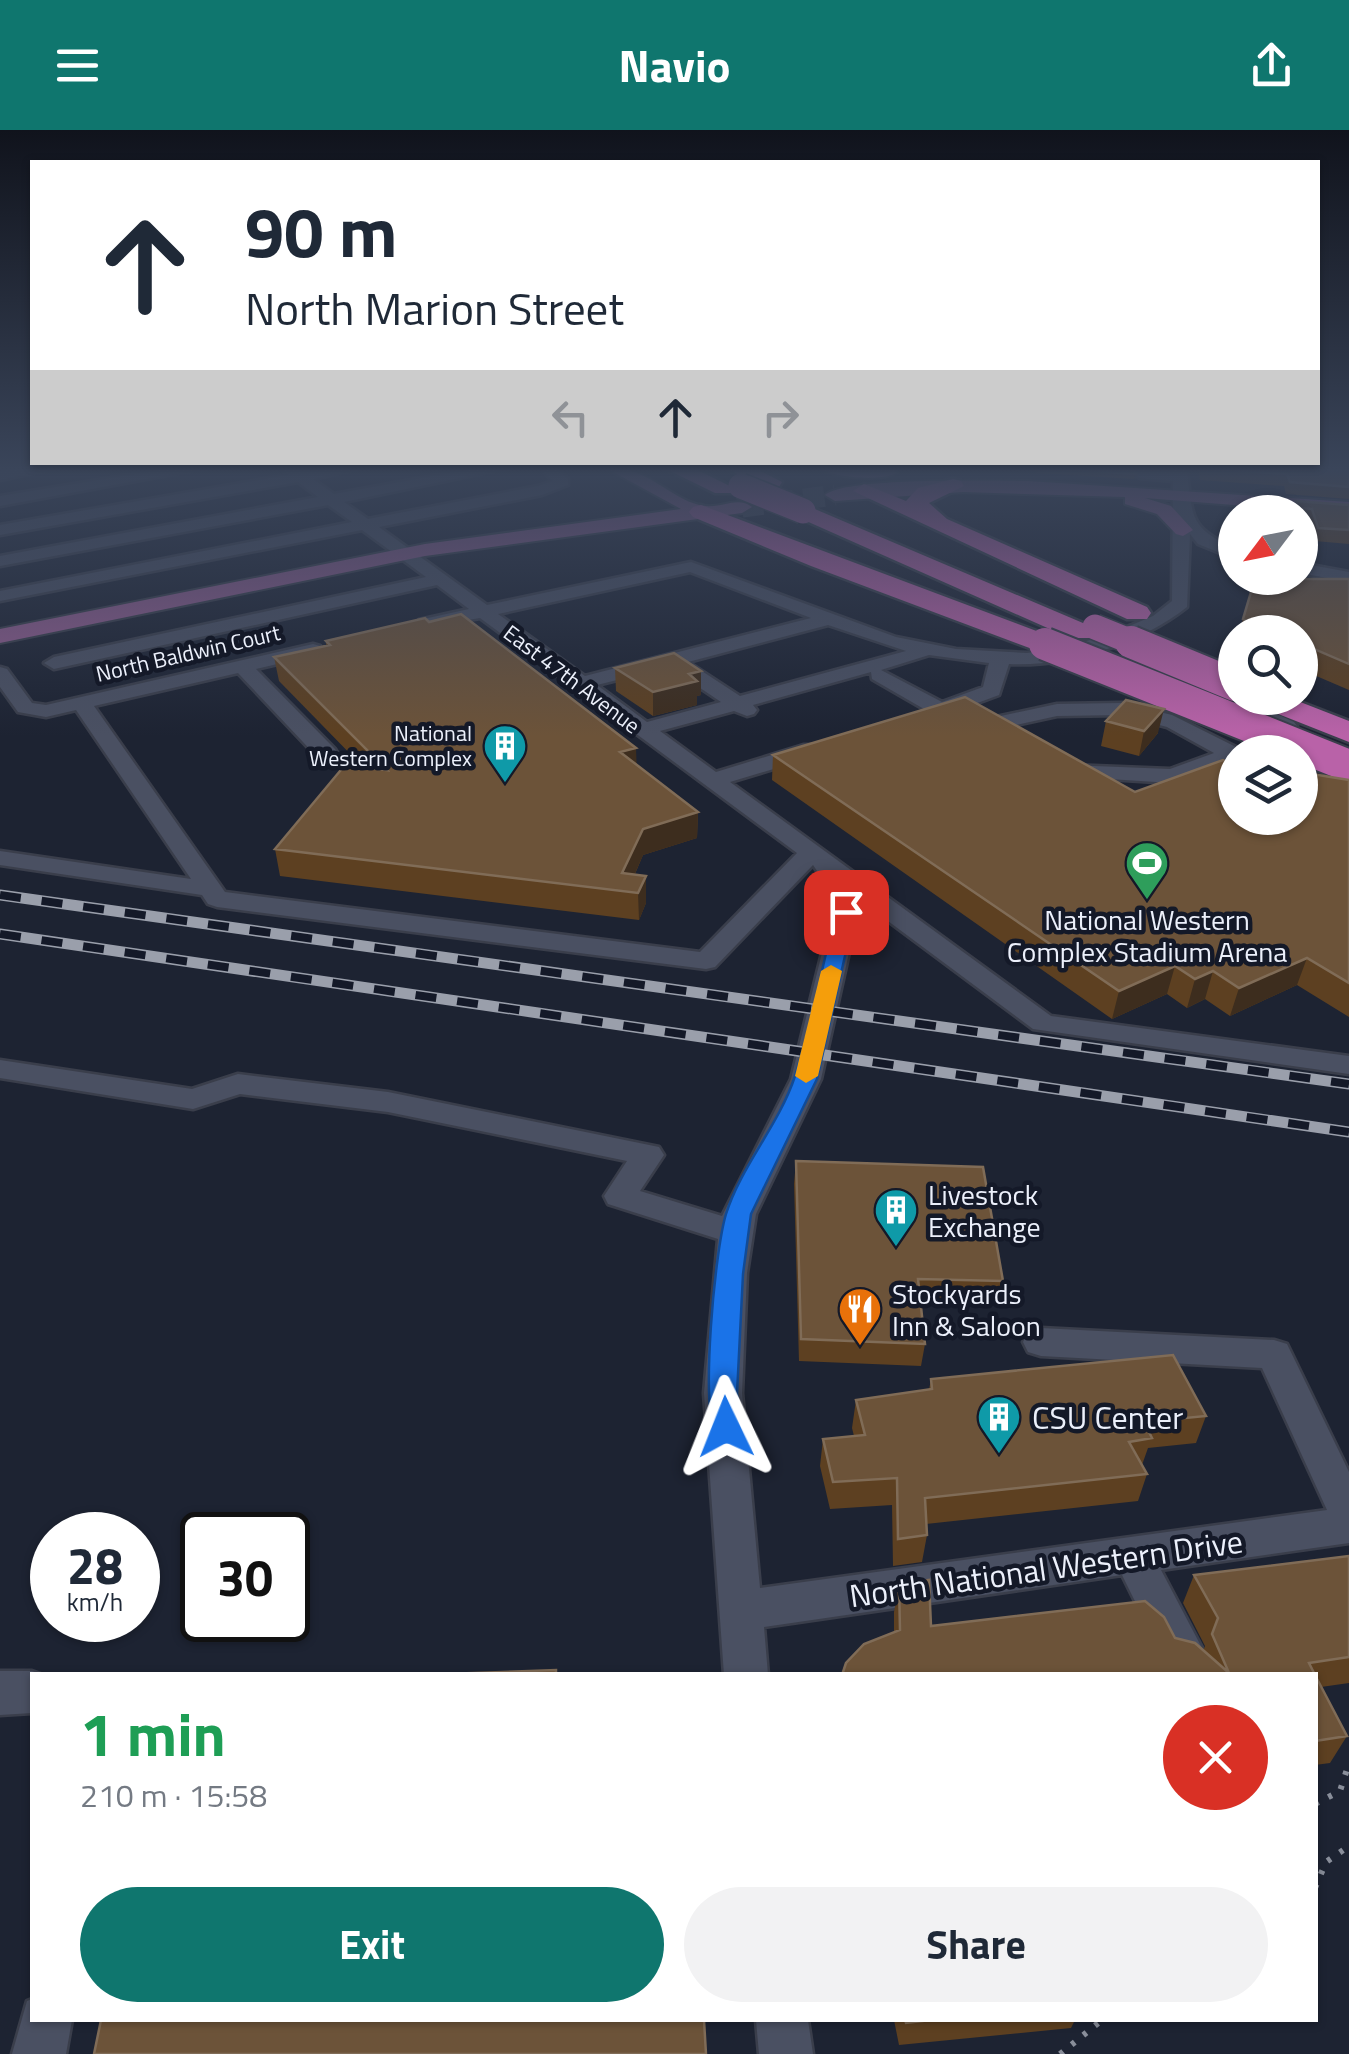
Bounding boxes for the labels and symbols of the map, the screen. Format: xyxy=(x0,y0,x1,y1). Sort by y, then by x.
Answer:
north arrow xyxy=(1218,495,1318,595)
street label: North Baldwin Court xyxy=(92,615,284,691)
street label: East 47th Avenue xyxy=(496,616,648,742)
place label: National Western Complex xyxy=(309,716,472,775)
building icon: National Western Complex xyxy=(482,723,528,784)
sports icon: National Western Complex Stadium Arena xyxy=(1124,840,1170,901)
pin xyxy=(804,870,889,955)
place label: National Western Complex Stadium Arena xyxy=(1007,898,1287,973)
place label: Livestock Exchange xyxy=(928,1173,1041,1248)
building icon: Livestock Exchange xyxy=(873,1187,919,1248)
place label: Stockyards Inn & Saloon xyxy=(892,1272,1041,1347)
restaurant icon: Stockyards Inn & Saloon xyxy=(837,1286,883,1347)
position arrow xyxy=(674,1375,778,1479)
place label: CSU Center xyxy=(1032,1393,1183,1441)
building icon: CSU Center xyxy=(976,1394,1022,1455)
speed limit sign: 30 xyxy=(180,1512,310,1642)
street label: North National Western Drive xyxy=(846,1517,1246,1619)

